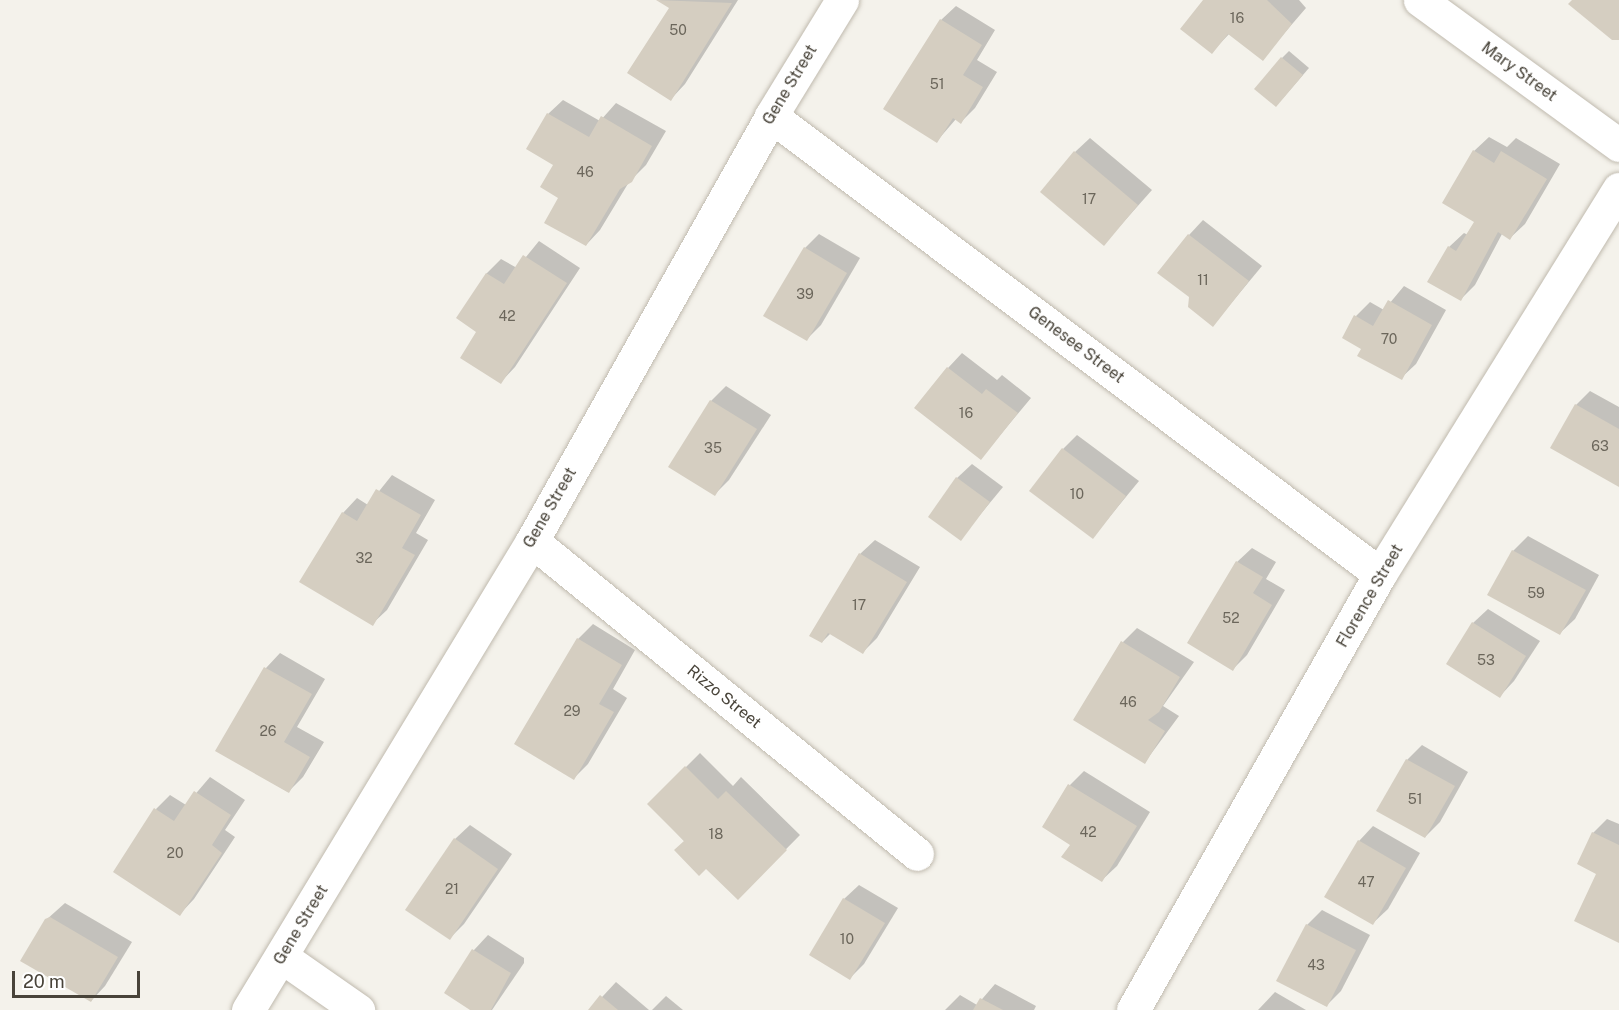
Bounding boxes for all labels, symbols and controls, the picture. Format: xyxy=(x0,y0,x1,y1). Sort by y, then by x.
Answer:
house number: 16 xyxy=(1230,10,1244,26)
house number: 50 xyxy=(669,22,687,38)
street label: Mary Street xyxy=(1478,38,1560,106)
street label: Gene Street xyxy=(759,42,821,128)
house number: 51 xyxy=(930,76,944,92)
house number: 46 xyxy=(576,164,594,180)
house number: 17 xyxy=(1082,191,1096,207)
house number: 11 xyxy=(1197,272,1209,288)
house number: 39 xyxy=(796,286,814,302)
street label: Genesee Street xyxy=(1024,302,1128,388)
house number: 42 xyxy=(498,308,516,324)
house number: 70 xyxy=(1381,331,1397,347)
house number: 16 xyxy=(959,405,973,421)
house number: 63 xyxy=(1591,438,1609,454)
house number: 35 xyxy=(704,440,722,456)
street label: Gene Street xyxy=(519,464,581,552)
house number: 10 xyxy=(1070,486,1084,502)
street label: Florence Street xyxy=(1333,541,1407,651)
house number: 32 xyxy=(355,550,373,566)
house number: 59 xyxy=(1527,585,1545,601)
house number: 17 xyxy=(852,597,866,613)
house number: 52 xyxy=(1222,610,1240,626)
house number: 53 xyxy=(1477,652,1495,668)
street label: Rizzo Street xyxy=(683,661,765,733)
house number: 46 xyxy=(1119,694,1137,710)
house number: 29 xyxy=(563,703,581,719)
house number: 26 xyxy=(259,723,277,739)
house number: 51 xyxy=(1408,791,1422,807)
house number: 42 xyxy=(1079,824,1097,840)
house number: 18 xyxy=(709,826,723,842)
house number: 20 xyxy=(167,845,183,861)
house number: 47 xyxy=(1357,874,1375,890)
house number: 21 xyxy=(445,881,459,897)
street label: Gene Street xyxy=(270,882,332,968)
house number: 10 xyxy=(840,931,854,947)
house number: 43 xyxy=(1307,957,1325,973)
scale bar xyxy=(15,959,142,997)
text: 20 m xyxy=(23,971,65,992)

